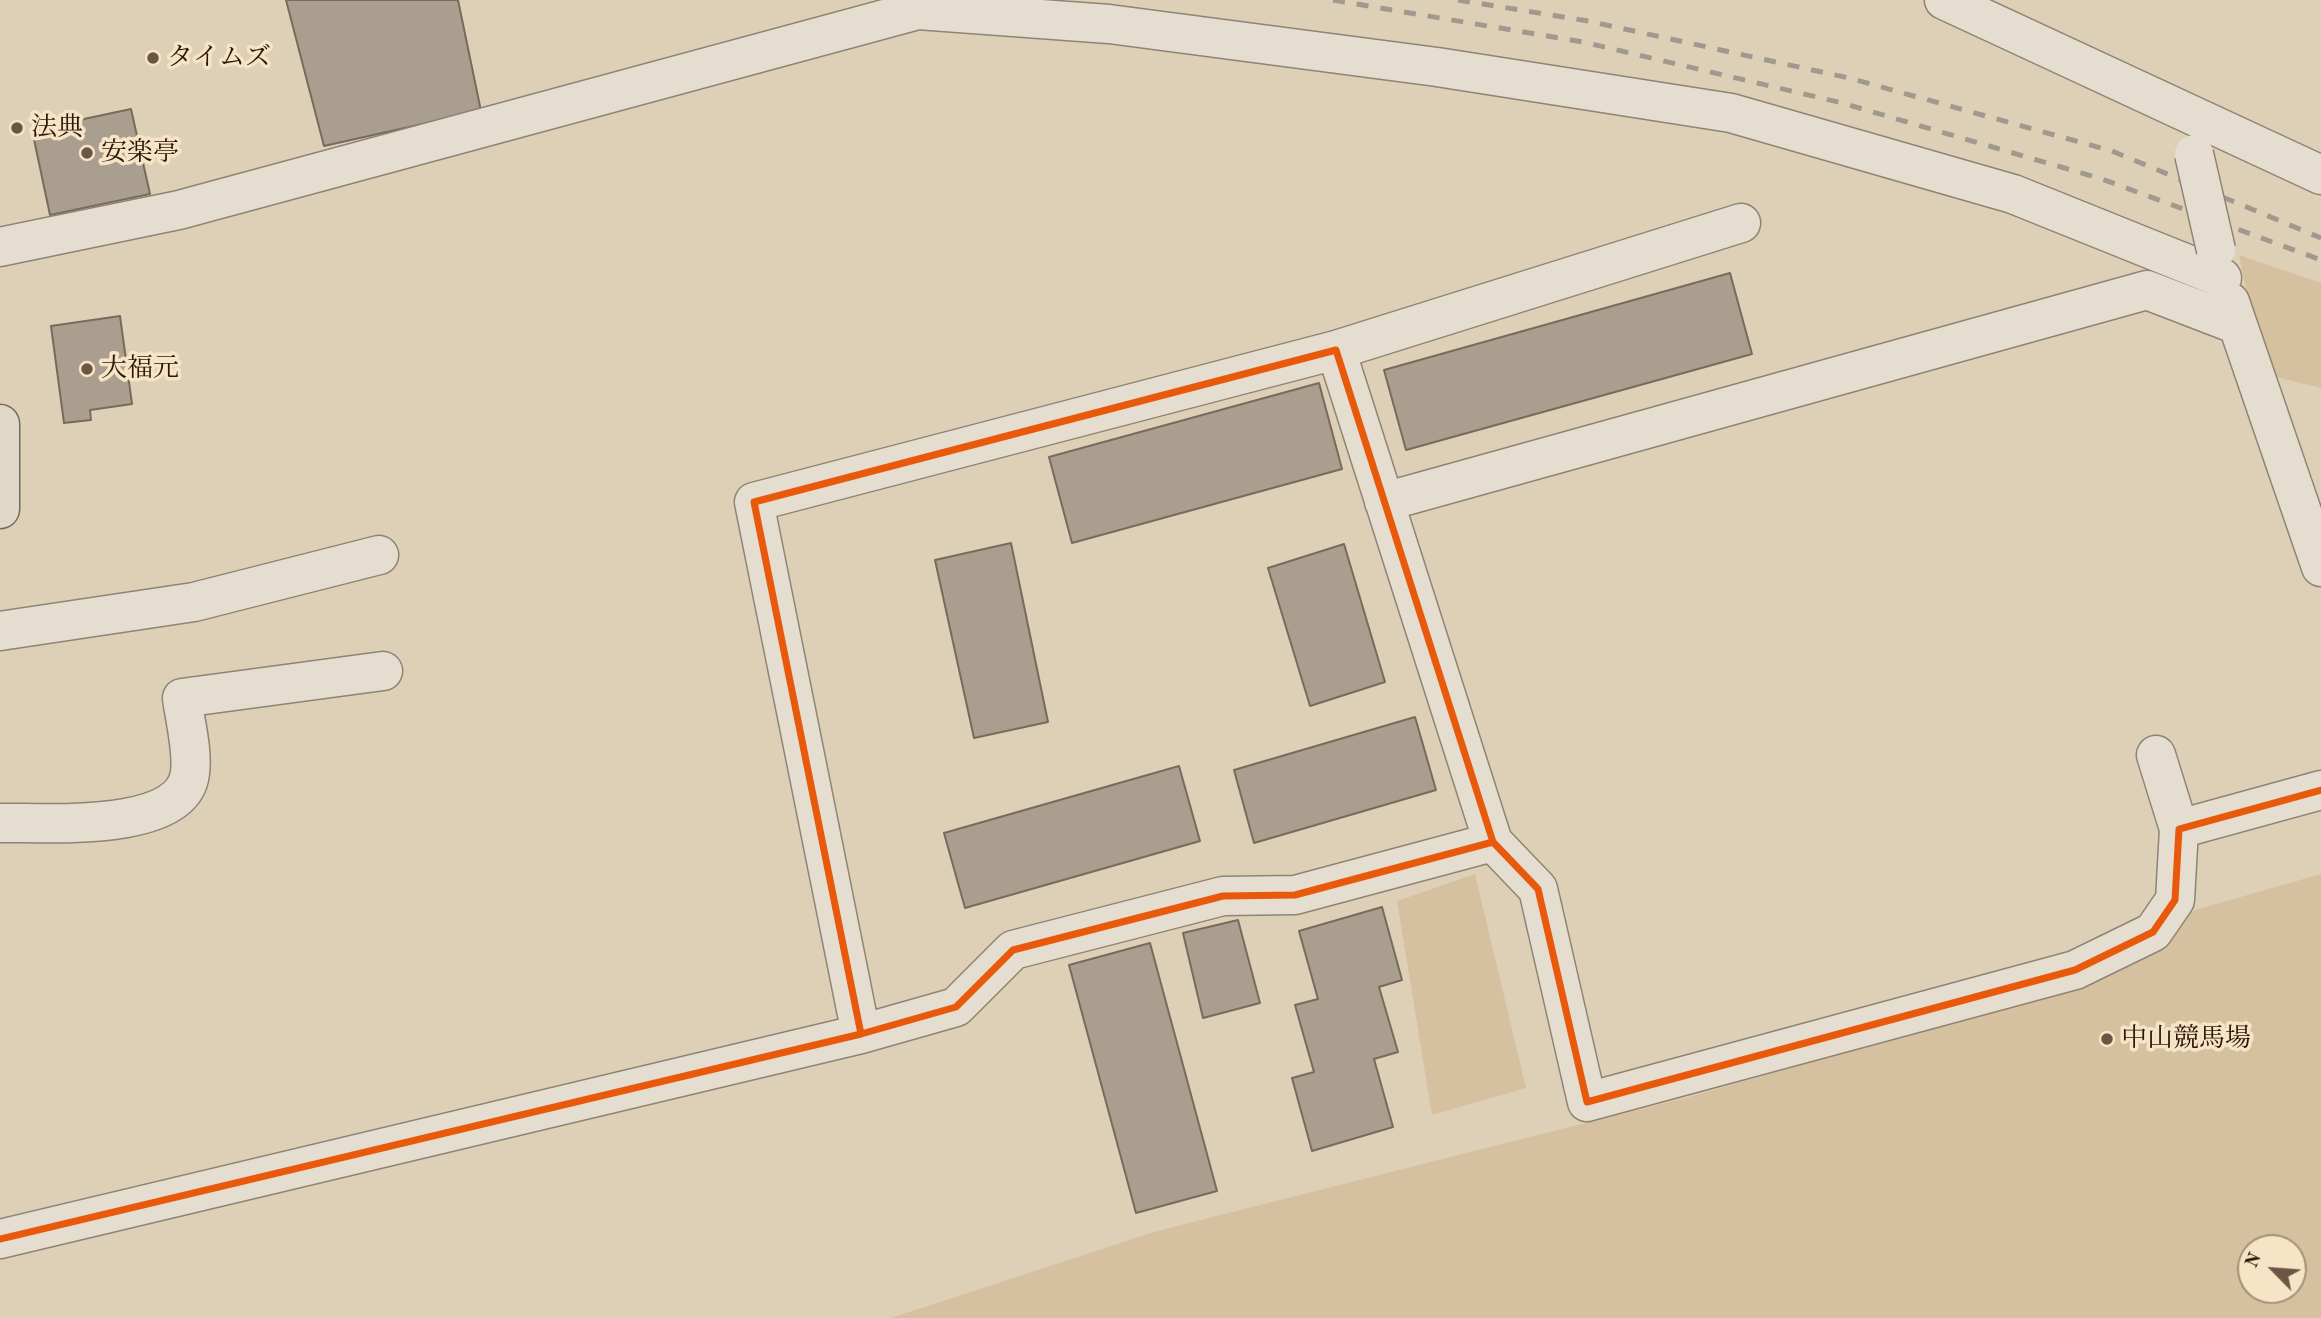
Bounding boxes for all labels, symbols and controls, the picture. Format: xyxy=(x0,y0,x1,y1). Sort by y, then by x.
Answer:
place label: タイムズ xyxy=(167,42,271,74)
marker: タイムズ xyxy=(145,50,161,66)
place label: 法典 xyxy=(31,112,83,144)
marker: 法典 xyxy=(9,120,25,136)
place label: 安楽亭 xyxy=(101,137,179,169)
marker: 安楽亭 xyxy=(79,145,95,161)
place label: 大福元 xyxy=(101,353,179,385)
marker: 大福元 xyxy=(79,361,95,377)
place label: 中山競馬場 xyxy=(2121,1023,2251,1055)
marker: 中山競馬場 xyxy=(2099,1031,2115,1047)
north arrow xyxy=(2237,1234,2307,1304)
text: N xyxy=(2243,1250,2266,1271)

